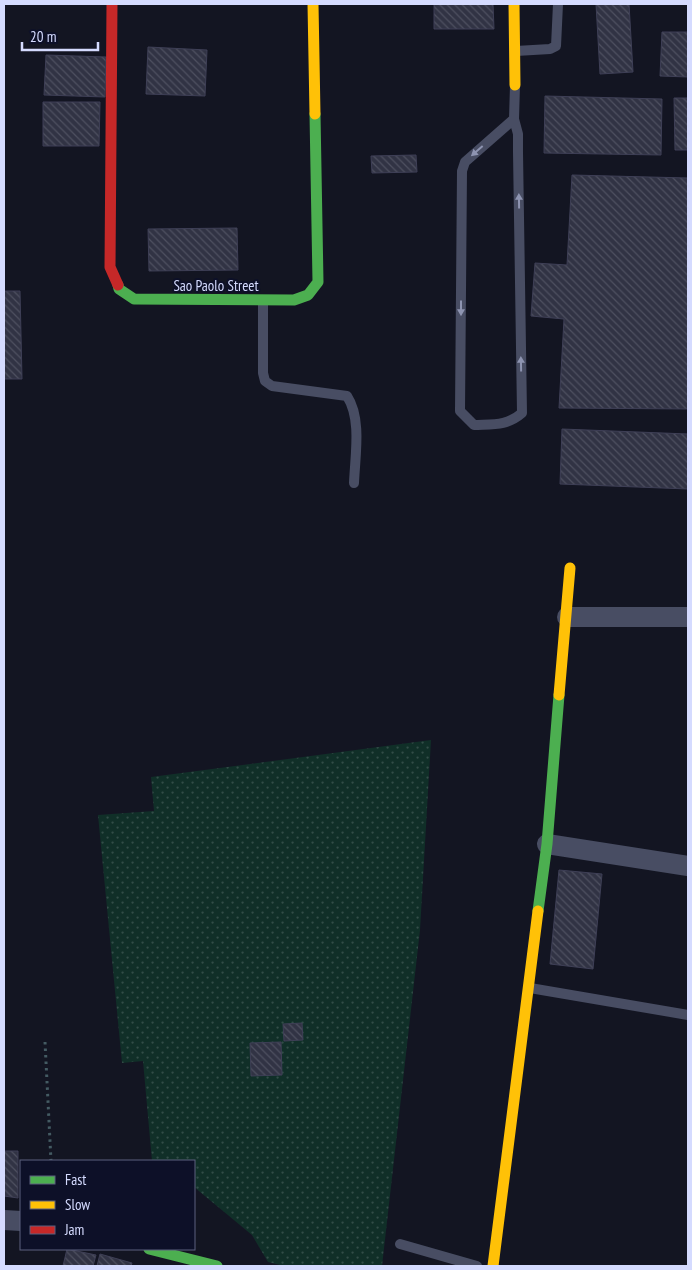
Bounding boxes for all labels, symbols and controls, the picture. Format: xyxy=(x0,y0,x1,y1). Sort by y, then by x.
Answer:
scale bar xyxy=(22,20,99,52)
text: 20 m xyxy=(30,27,56,46)
one-way arrow xyxy=(470,146,483,157)
one-way arrow xyxy=(515,193,523,209)
street label: Sao Paolo Street xyxy=(173,276,259,295)
one-way arrow xyxy=(457,300,465,316)
one-way arrow xyxy=(517,356,525,372)
legend xyxy=(20,1160,195,1250)
text: Fast xyxy=(65,1170,86,1189)
text: Slow xyxy=(65,1195,90,1214)
text: Jam xyxy=(64,1220,84,1239)

